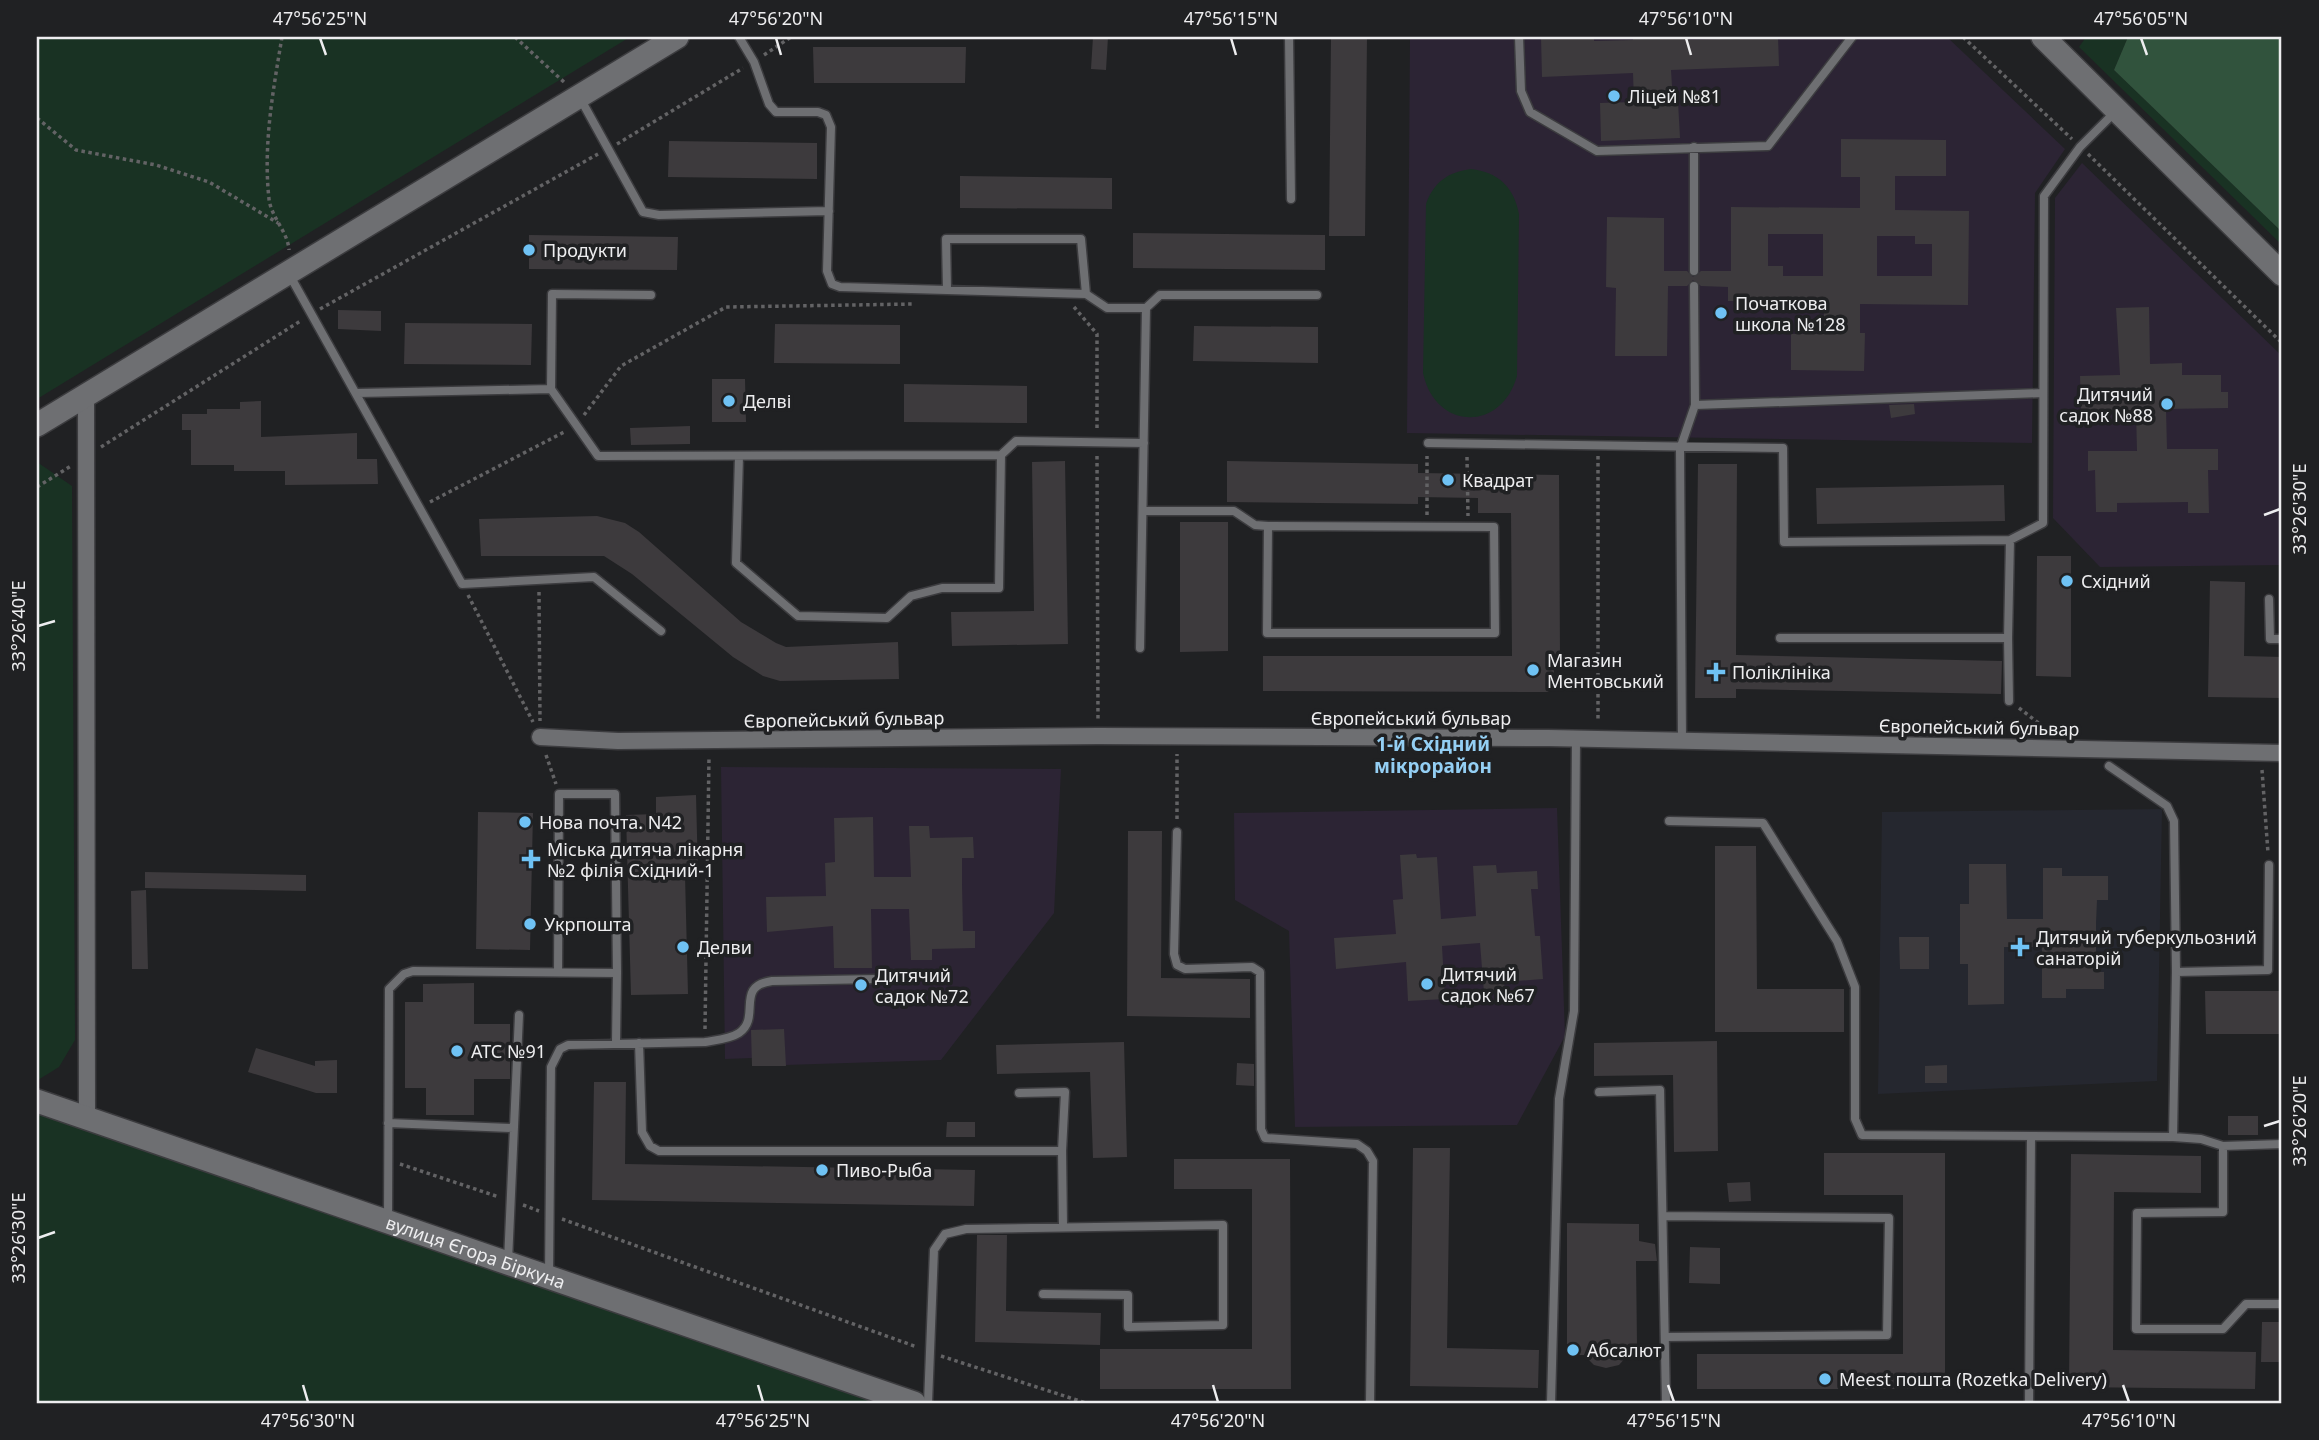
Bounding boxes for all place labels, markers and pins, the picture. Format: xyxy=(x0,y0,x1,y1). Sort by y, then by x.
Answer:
place label: Ліцей №81 xyxy=(1628,84,1721,108)
marker: Ліцей №81 xyxy=(1606,88,1622,104)
place label: Продукти xyxy=(543,238,627,262)
marker: Продукти xyxy=(521,242,537,258)
place label: Початкова школа №128 xyxy=(1735,291,1845,336)
marker: Початкова школа №128 xyxy=(1713,305,1729,321)
place label: Дитячий садок №88 xyxy=(2059,382,2153,427)
place label: Делві xyxy=(743,389,791,413)
marker: Делві xyxy=(721,393,737,409)
marker: Дитячий садок №88 xyxy=(2159,396,2175,412)
place label: Квадрат xyxy=(1462,468,1534,492)
marker: Квадрат xyxy=(1440,472,1456,488)
place label: Східний xyxy=(2081,569,2151,593)
marker: Східний xyxy=(2059,573,2075,589)
place label: Магазин Ментовський xyxy=(1547,648,1664,693)
place label: Поліклініка xyxy=(1732,660,1831,684)
marker: Магазин Ментовський xyxy=(1525,662,1541,678)
marker: Поліклініка xyxy=(1706,662,1726,682)
place label: Нова почта. N42 xyxy=(539,810,682,834)
marker: Нова почта. N42 xyxy=(517,814,533,830)
place label: Міська дитяча лікарня №2 філія Східний-1 xyxy=(547,837,744,882)
marker: Міська дитяча лікарня №2 філія Східний-1 xyxy=(521,849,541,869)
place label: Укрпошта xyxy=(544,912,631,936)
marker: Укрпошта xyxy=(522,916,538,932)
place label: Дитячий туберкульозний санаторій xyxy=(2036,925,2257,970)
place label: Делви xyxy=(697,935,752,959)
marker: Дитячий туберкульозний санаторій xyxy=(2010,937,2030,957)
marker: Делви xyxy=(675,939,691,955)
place label: Дитячий садок №67 xyxy=(1441,962,1535,1007)
place label: Дитячий садок №72 xyxy=(875,963,969,1008)
marker: Дитячий садок №67 xyxy=(1419,976,1435,992)
marker: Дитячий садок №72 xyxy=(853,977,869,993)
place label: АТС №91 xyxy=(471,1039,546,1063)
marker: АТС №91 xyxy=(449,1043,465,1059)
place label: Пиво-Рыба xyxy=(836,1158,932,1182)
marker: Пиво-Рыба xyxy=(814,1162,830,1178)
place label: Абсалют xyxy=(1587,1338,1662,1362)
marker: Абсалют xyxy=(1565,1342,1581,1358)
place label: Meest пошта (Rozetka Delivery) xyxy=(1839,1367,2107,1391)
marker: Meest пошта (Rozetka Delivery) xyxy=(1817,1371,1833,1387)

